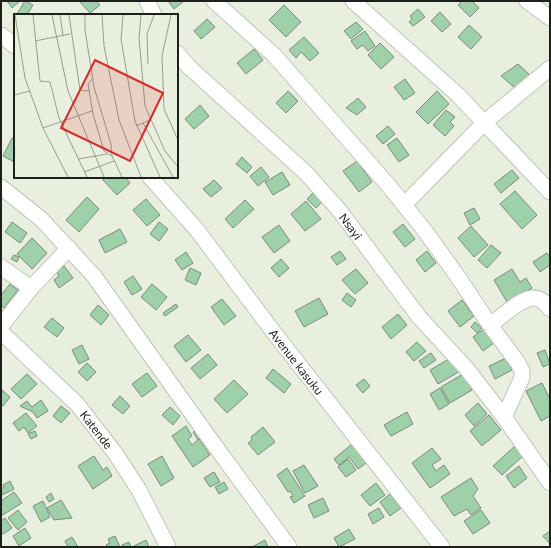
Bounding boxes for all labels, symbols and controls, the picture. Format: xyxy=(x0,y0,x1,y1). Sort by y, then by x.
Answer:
inset map xyxy=(14,14,178,178)
street label: Nsayi xyxy=(336,210,366,242)
street label: Avenue kasuku xyxy=(266,326,327,398)
street label: Katende xyxy=(77,407,116,452)

